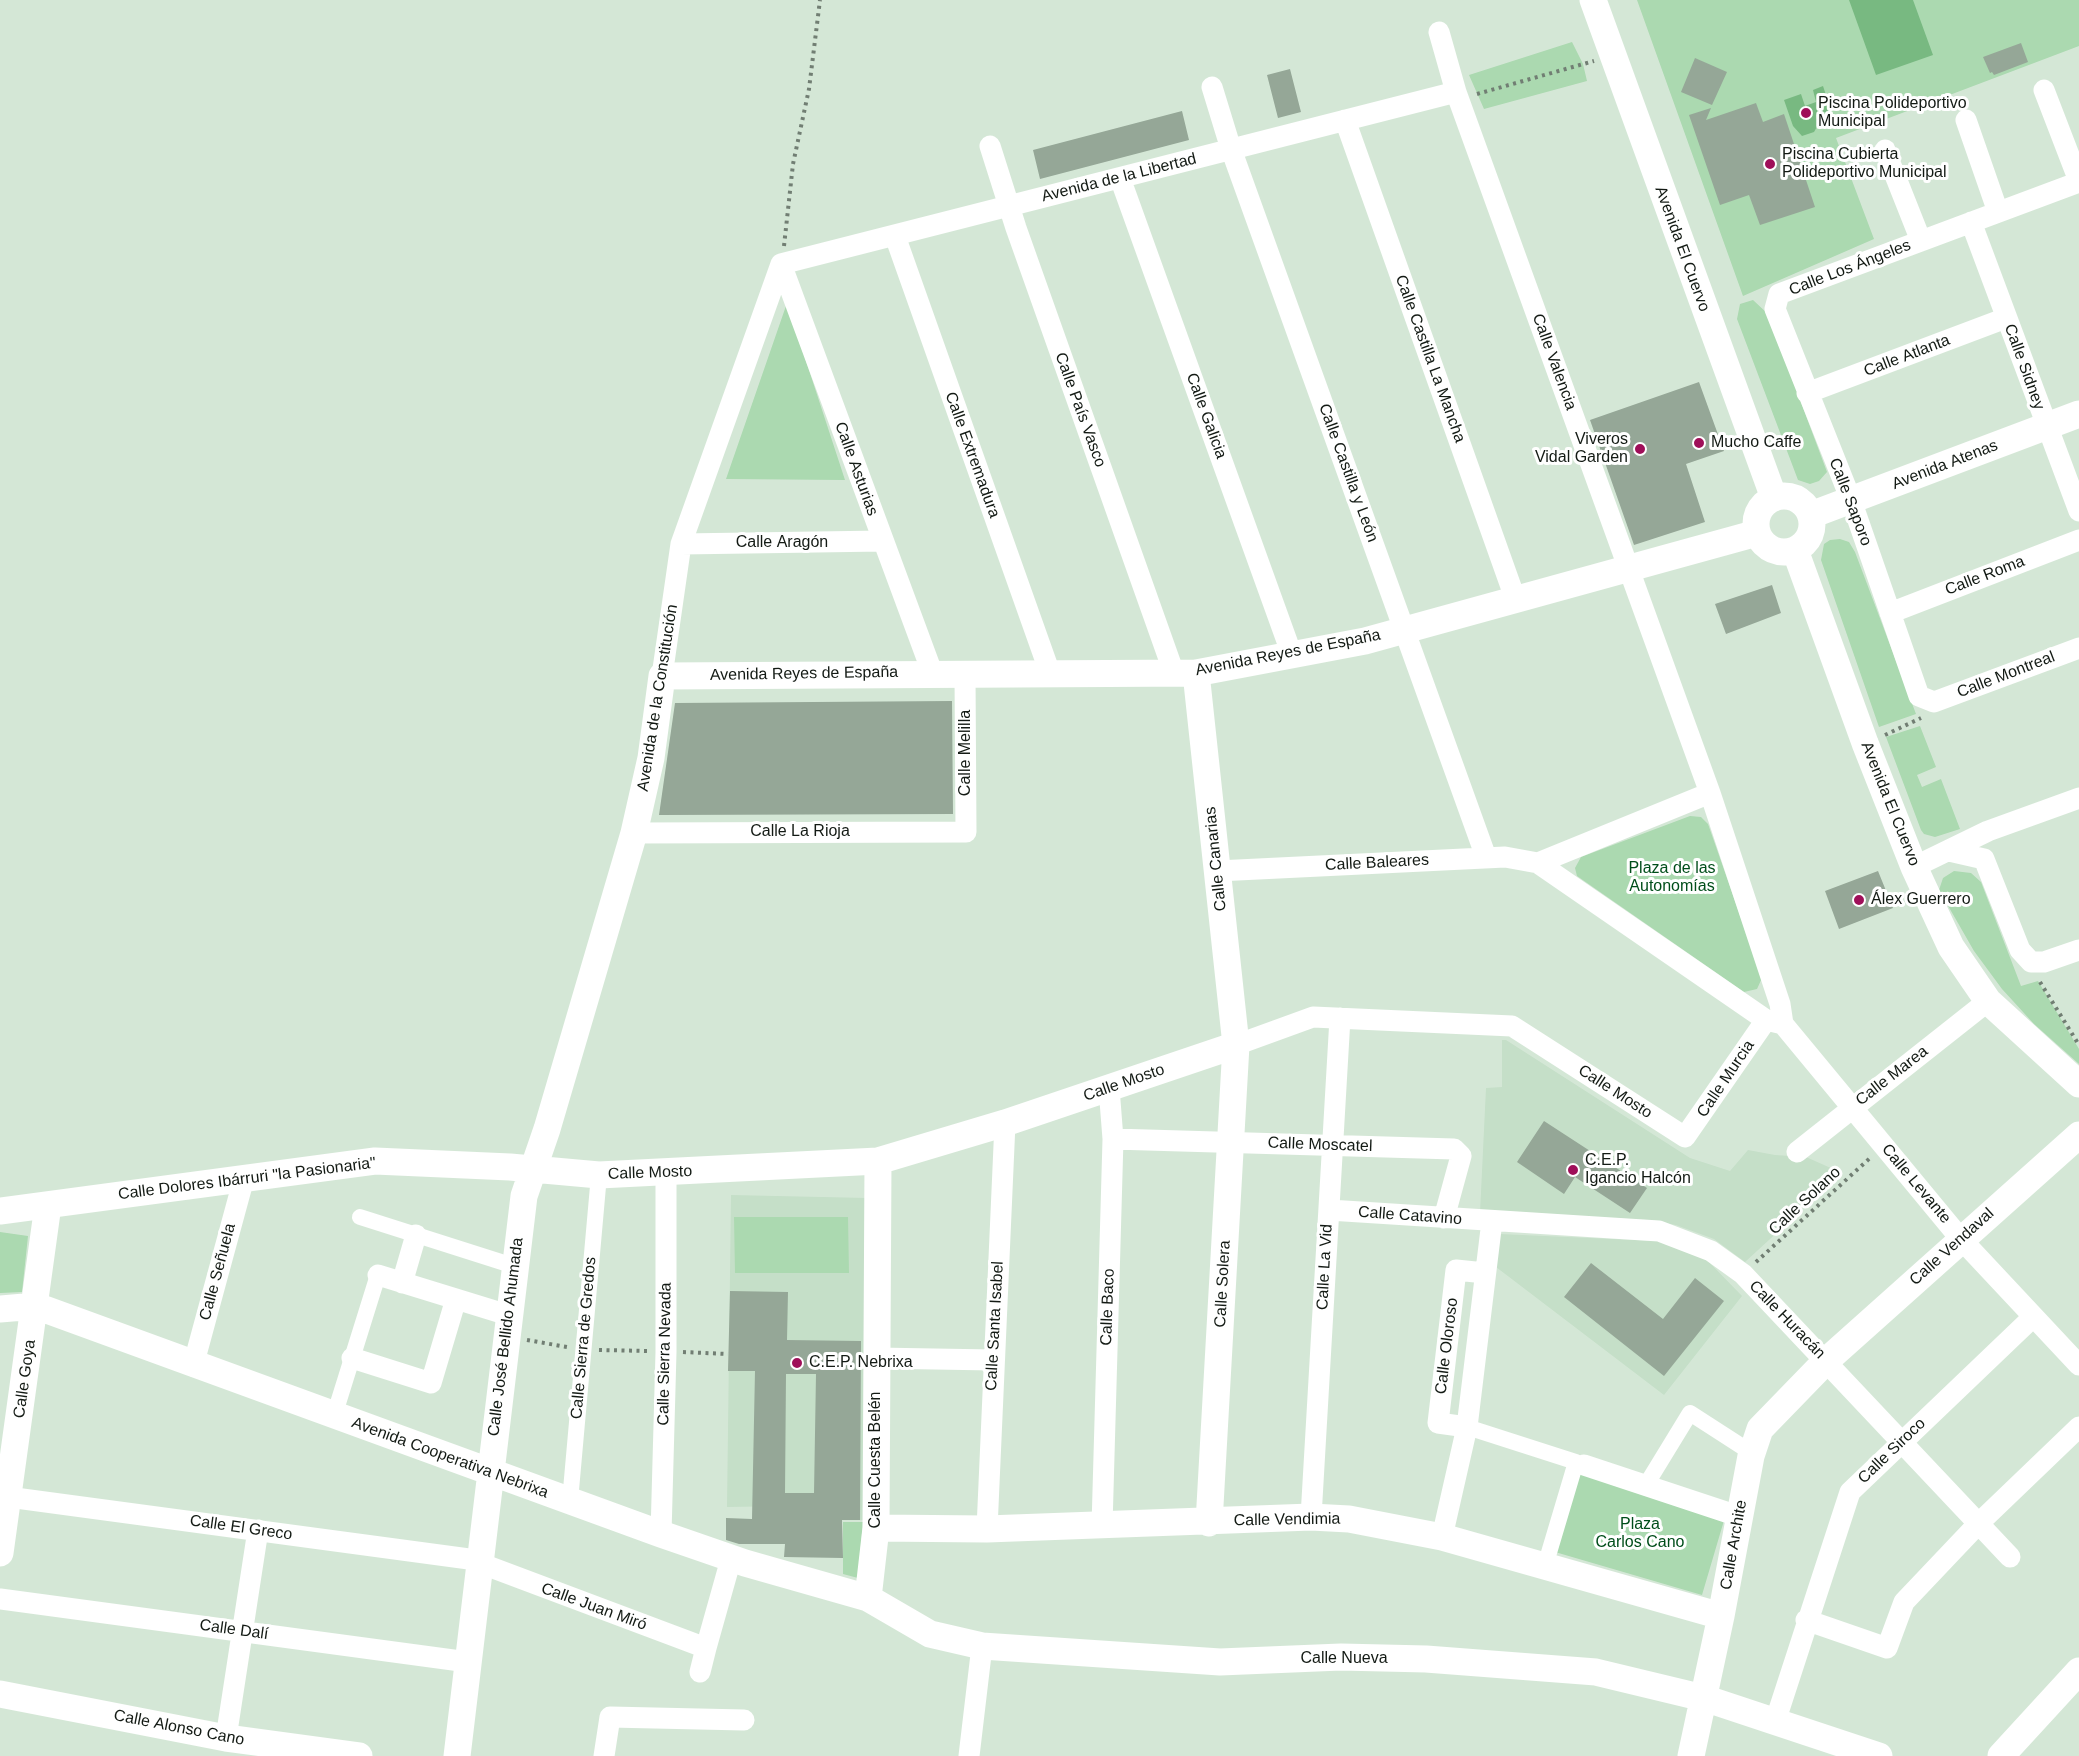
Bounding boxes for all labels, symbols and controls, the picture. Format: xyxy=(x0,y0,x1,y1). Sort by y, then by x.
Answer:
place label: Piscina Polideportivo Municipal xyxy=(1818,94,1967,132)
marker: Piscina Polideportivo Municipal xyxy=(1799,106,1813,120)
place label: Piscina Cubierta Polideportivo Municipal xyxy=(1782,145,1947,183)
street label: Avenida de la Libertad xyxy=(1040,149,1198,207)
marker: Piscina Cubierta Polideportivo Municipal xyxy=(1763,157,1777,171)
street label: Avenida El Cuervo xyxy=(1650,184,1714,314)
street label: Calle Los Ángeles xyxy=(1786,236,1914,300)
street label: Calle Castilla La Mancha xyxy=(1391,273,1469,445)
street label: Calle Valencia xyxy=(1528,311,1580,413)
street label: Calle Sidney xyxy=(2000,322,2048,412)
street label: Calle Atlanta xyxy=(1861,331,1953,381)
street label: Calle País Vasco xyxy=(1050,350,1110,470)
street label: Calle Galicia xyxy=(1182,371,1230,461)
street label: Calle Extremadura xyxy=(940,389,1004,521)
street label: Calle Castilla y León xyxy=(1314,401,1382,545)
street label: Calle Asturias xyxy=(830,419,882,519)
place label: Viveros Vidal Garden xyxy=(1535,430,1628,468)
place label: Mucho Caffe xyxy=(1711,433,1801,453)
marker: Mucho Caffe xyxy=(1692,436,1706,450)
street label: Avenida Atenas xyxy=(1889,436,2001,494)
marker: Viveros Vidal Garden xyxy=(1633,442,1647,456)
street label: Calle Saporo xyxy=(1824,455,1876,549)
street label: Calle Aragón xyxy=(736,533,828,553)
street label: Calle Roma xyxy=(1943,552,2027,600)
street label: Avenida de la Constitución xyxy=(634,603,682,793)
street label: Avenida Reyes de España xyxy=(1194,626,1382,680)
street label: Calle Montreal xyxy=(1954,648,2058,702)
street label: Avenida Reyes de España xyxy=(710,663,898,685)
street label: Calle Melilla xyxy=(956,710,976,796)
street label: Avenida El Cuervo xyxy=(1856,739,1924,869)
street label: Calle Canarias xyxy=(1201,806,1231,912)
street label: Calle La Rioja xyxy=(750,822,850,842)
street label: Calle Baleares xyxy=(1325,851,1429,875)
park label: Plaza de las Autonomías xyxy=(1628,859,1716,897)
place label: Álex Guerrero xyxy=(1871,890,1971,910)
marker: Álex Guerrero xyxy=(1852,893,1866,907)
street label: Calle Murcia xyxy=(1693,1037,1759,1121)
street label: Calle Marea xyxy=(1852,1042,1932,1110)
street label: Calle Mosto xyxy=(1081,1060,1167,1106)
street label: Calle Mosto xyxy=(1574,1061,1656,1123)
street label: Calle Moscatel xyxy=(1267,1134,1373,1156)
street label: Calle Levante xyxy=(1877,1140,1955,1228)
place label: C.E.P. Igancio Halcón xyxy=(1585,1151,1691,1189)
street label: Calle Dolores Ibárruri "la Pasionaria" xyxy=(117,1154,377,1204)
street label: Calle Mosto xyxy=(607,1162,693,1184)
marker: C.E.P. Igancio Halcón xyxy=(1566,1163,1580,1177)
street label: Calle Solano xyxy=(1765,1163,1845,1239)
street label: Calle Catavino xyxy=(1357,1203,1463,1229)
street label: Calle Vendaval xyxy=(1906,1204,1998,1290)
street label: Calle Señuela xyxy=(196,1221,240,1323)
street label: Calle La Vid xyxy=(1313,1224,1337,1310)
street label: Calle José Bellido Ahumada xyxy=(484,1237,528,1437)
street label: Calle Solera xyxy=(1211,1240,1235,1328)
street label: Calle Sierra de Gredos xyxy=(567,1256,601,1420)
street label: Calle Santa Isabel xyxy=(982,1261,1008,1391)
street label: Calle Baco xyxy=(1097,1268,1119,1346)
street label: Calle Huracán xyxy=(1745,1277,1829,1363)
street label: Calle Sierra Nevada xyxy=(654,1282,676,1426)
street label: Calle Oloroso xyxy=(1432,1297,1462,1395)
street label: Calle Goya xyxy=(10,1338,40,1420)
place label: C.E.P. Nebrixa xyxy=(809,1353,913,1373)
marker: C.E.P. Nebrixa xyxy=(790,1356,804,1370)
street label: Calle Cuesta Belén xyxy=(866,1392,886,1528)
street label: Avenida Cooperativa Nebrixa xyxy=(349,1413,551,1503)
street label: Calle Siroco xyxy=(1854,1414,1930,1488)
street label: Calle Archite xyxy=(1717,1499,1751,1591)
street label: Calle Vendimia xyxy=(1233,1509,1341,1531)
street label: Calle El Greco xyxy=(189,1511,293,1545)
park label: Plaza Carlos Cano xyxy=(1596,1515,1684,1553)
street label: Calle Juan Miró xyxy=(538,1579,650,1635)
street label: Calle Dalí xyxy=(198,1616,270,1644)
street label: Calle Nueva xyxy=(1300,1649,1388,1669)
street label: Calle Alonso Cano xyxy=(112,1706,246,1750)

